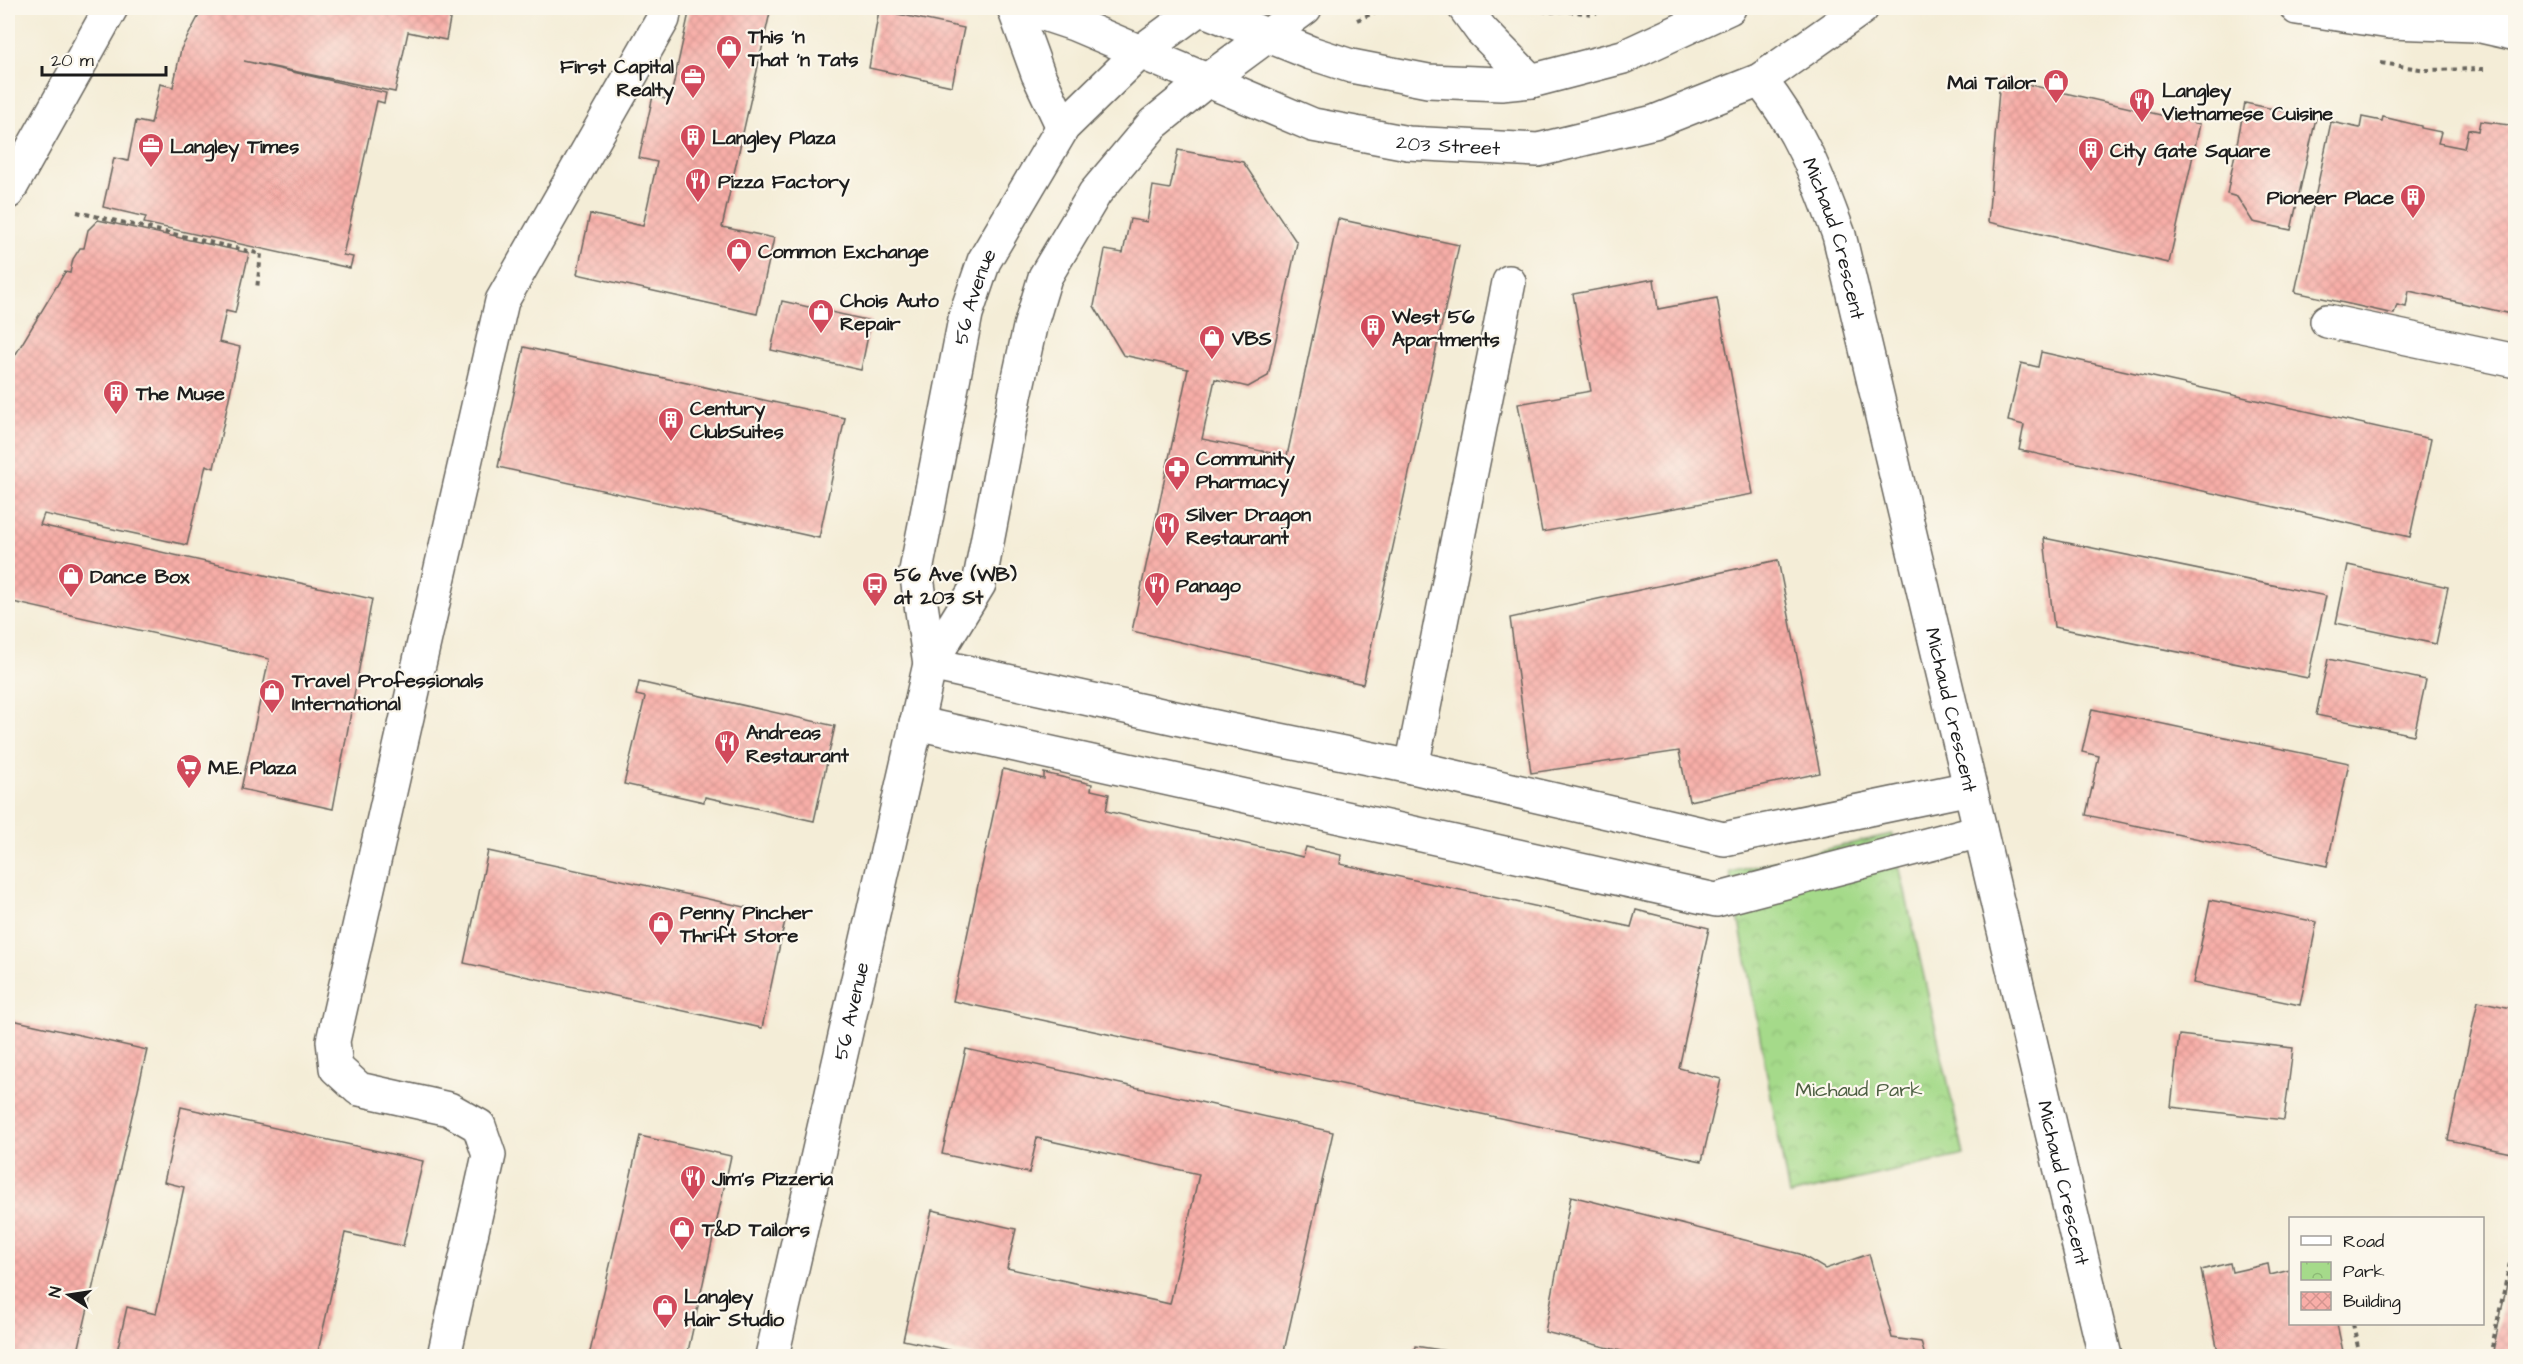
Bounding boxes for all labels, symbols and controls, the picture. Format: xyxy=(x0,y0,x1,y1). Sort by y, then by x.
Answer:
place label: This 'n That 'n Tats xyxy=(747,23,859,74)
shop icon: This 'n That 'n Tats xyxy=(714,33,744,71)
scale bar xyxy=(42,39,166,77)
text: 20 m xyxy=(51,48,94,73)
place label: First Capital Realty xyxy=(560,53,674,105)
office icon: First Capital Realty xyxy=(678,62,708,100)
shop icon: Mai Tailor xyxy=(2041,67,2071,105)
place label: Mai Tailor xyxy=(1947,69,2037,97)
place label: Langley Vietnamese Cuisine xyxy=(2161,77,2333,128)
restaurant icon: Langley Vietnamese Cuisine xyxy=(2127,86,2157,124)
building icon: Langley Plaza xyxy=(678,122,708,160)
place label: Langley Plaza xyxy=(712,124,836,153)
street label: 203 Street xyxy=(1394,128,1501,163)
office icon: Langley Times xyxy=(136,131,166,169)
place label: Langley Times xyxy=(170,133,299,162)
building icon: City Gate Square xyxy=(2076,135,2106,173)
place label: City Gate Square xyxy=(2110,137,2271,166)
street label: Michaud Crescent xyxy=(1795,153,1872,322)
restaurant icon: Pizza Factory xyxy=(683,166,713,204)
place label: Pizza Factory xyxy=(718,168,850,197)
building icon: Pioneer Place xyxy=(2398,182,2428,220)
place label: Pioneer Place xyxy=(2267,184,2394,212)
shop icon: Common Exchange xyxy=(724,236,754,274)
place label: Common Exchange xyxy=(758,238,929,267)
street label: 56 Avenue xyxy=(947,243,1004,347)
place label: Chois Auto Repair xyxy=(840,287,939,338)
shop icon: Chois Auto Repair xyxy=(806,297,836,335)
place label: West 56 Apartments xyxy=(1391,303,1500,354)
building icon: West 56 Apartments xyxy=(1358,312,1388,350)
shop icon: VBS xyxy=(1197,323,1227,361)
place label: VBS xyxy=(1231,325,1272,353)
building icon: The Muse xyxy=(101,378,131,416)
place label: The Muse xyxy=(135,380,225,408)
place label: Century ClubSuites xyxy=(690,395,784,446)
building icon: Century ClubSuites xyxy=(656,405,686,443)
place label: Community Pharmacy xyxy=(1196,445,1295,497)
pharmacy icon: Community Pharmacy xyxy=(1162,454,1192,492)
place label: Silver Dragon Restaurant xyxy=(1185,501,1311,552)
restaurant icon: Silver Dragon Restaurant xyxy=(1152,510,1182,548)
shop icon: Dance Box xyxy=(56,561,86,599)
place label: 56 Ave (WB) at 203 St xyxy=(893,561,1017,612)
place label: Dance Box xyxy=(90,563,190,591)
bus stop icon: 56 Ave (WB) at 203 St xyxy=(860,570,890,608)
restaurant icon: Panago xyxy=(1142,570,1172,608)
place label: Panago xyxy=(1176,572,1241,601)
street label: Michaud Crescent xyxy=(1918,625,1984,795)
place label: Travel Professionals International xyxy=(291,667,483,718)
shop icon: Travel Professionals International xyxy=(257,677,287,715)
place label: Andreas Restaurant xyxy=(746,719,850,770)
restaurant icon: Andreas Restaurant xyxy=(712,728,742,766)
supermarket icon: M.E. Plaza xyxy=(174,752,204,790)
place label: M.E. Plaza xyxy=(208,754,297,782)
place label: Penny Pincher Thrift Store xyxy=(679,899,814,950)
shop icon: Penny Pincher Thrift Store xyxy=(646,909,676,947)
street label: 56 Avenue xyxy=(827,959,877,1063)
park label: Michaud Park xyxy=(1796,1076,1922,1104)
street label: Michaud Crescent xyxy=(2030,1098,2096,1268)
restaurant icon: Jim's Pizzeria xyxy=(678,1163,708,1201)
place label: Jim's Pizzeria xyxy=(711,1165,834,1193)
shop icon: T&D Tailors xyxy=(667,1214,697,1252)
place label: T&D Tailors xyxy=(701,1216,810,1244)
legend xyxy=(2289,1217,2484,1325)
text: Road xyxy=(2343,1229,2384,1254)
text: Park xyxy=(2343,1259,2385,1284)
north arrow xyxy=(39,1265,99,1325)
place label: Langley Hair Studio xyxy=(684,1283,785,1334)
text: N xyxy=(44,1285,67,1299)
text: Building xyxy=(2343,1289,2401,1315)
shop icon: Langley Hair Studio xyxy=(650,1292,680,1330)

